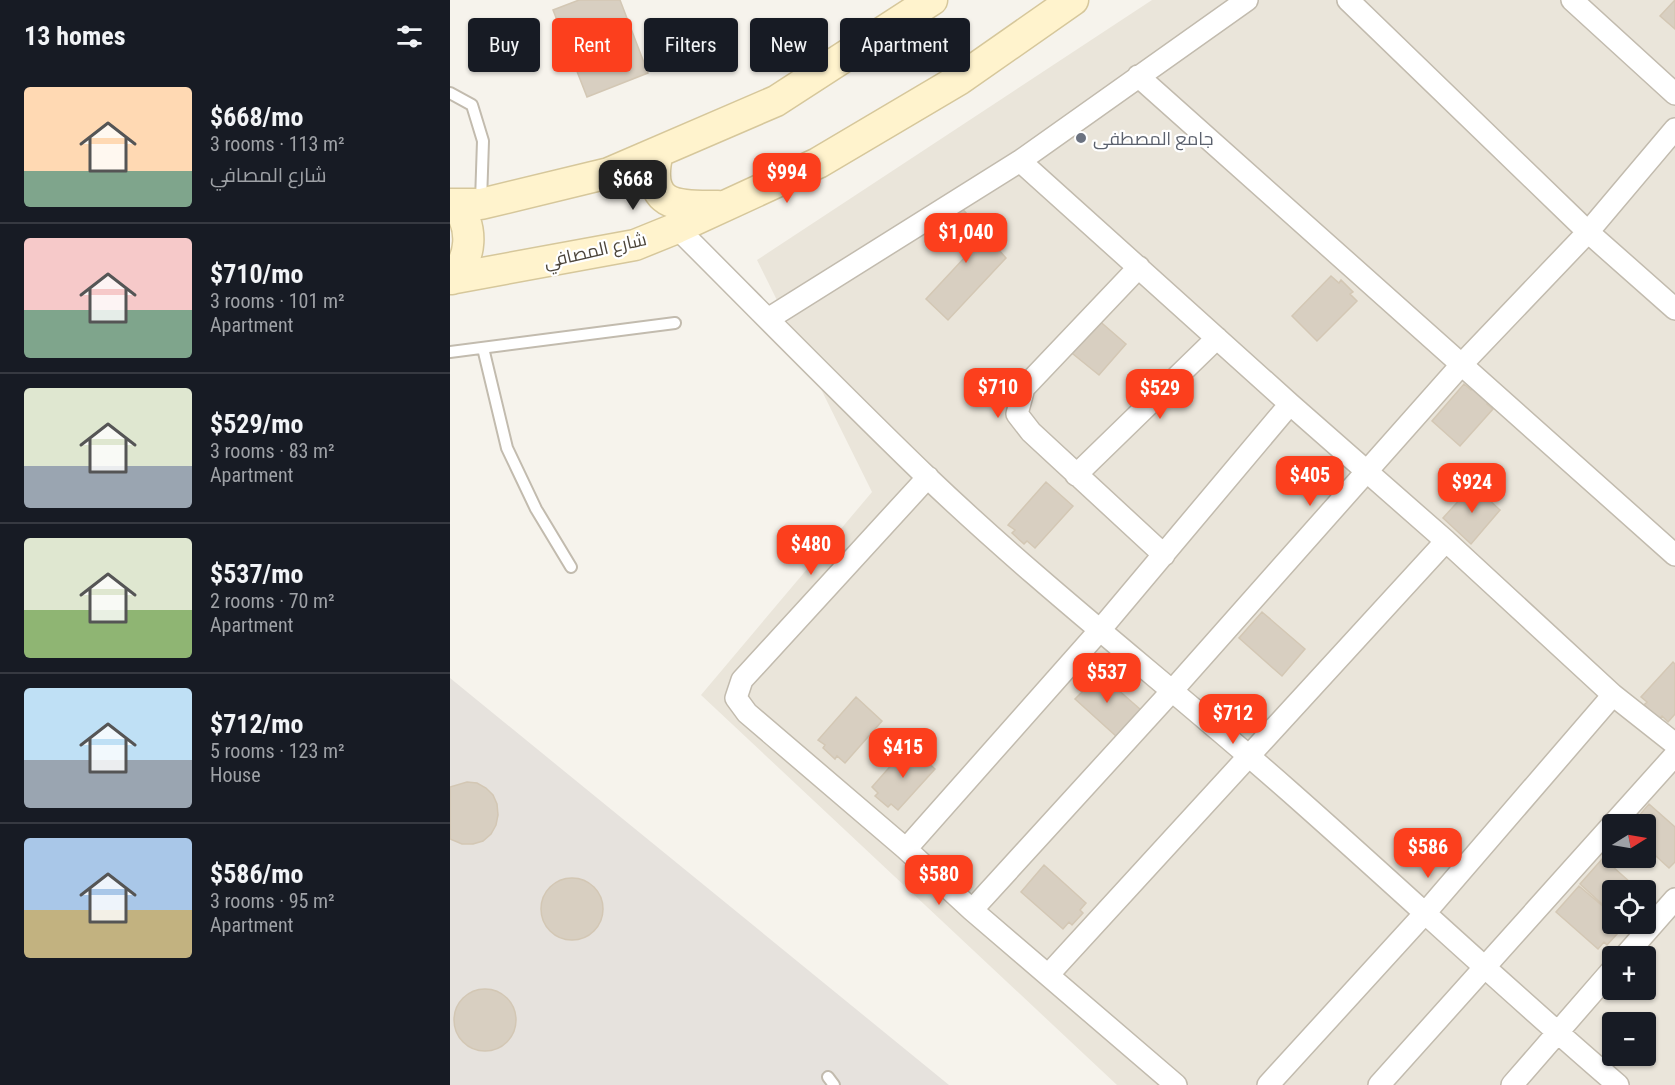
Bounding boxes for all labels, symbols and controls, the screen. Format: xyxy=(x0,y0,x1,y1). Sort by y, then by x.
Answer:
chip: Buy xyxy=(468,18,540,72)
chip: Rent xyxy=(552,18,632,72)
chip: Filters xyxy=(644,18,738,72)
chip: New xyxy=(750,18,828,72)
chip: Apartment xyxy=(840,18,970,72)
icon: filters xyxy=(393,20,426,53)
text: 13 homes xyxy=(24,21,126,51)
text: $668/mo xyxy=(210,102,303,132)
icon: home xyxy=(72,111,144,183)
place label: جامع المصطفى xyxy=(1093,128,1214,151)
marker: جامع المصطفى xyxy=(1074,131,1088,145)
text: 3 rooms · 113 m² xyxy=(210,132,345,156)
pin: $994 xyxy=(751,153,823,204)
pin: $668 xyxy=(597,160,669,211)
text: $994 xyxy=(767,160,807,184)
text: شارع المصافي xyxy=(210,163,327,187)
text: $668 xyxy=(613,167,653,191)
pin: $1,040 xyxy=(917,213,1015,264)
text: $1,040 xyxy=(938,220,994,244)
street label: شارع المصافي xyxy=(542,228,649,276)
text: $710/mo xyxy=(210,259,303,289)
icon: home xyxy=(72,262,144,334)
text: 3 rooms · 101 m² xyxy=(210,289,345,313)
text: Apartment xyxy=(210,313,294,337)
pin: $710 xyxy=(962,368,1034,419)
pin: $529 xyxy=(1124,369,1196,420)
text: $710 xyxy=(978,375,1018,399)
text: $529 xyxy=(1140,376,1180,400)
text: $529/mo xyxy=(210,409,303,439)
icon: home xyxy=(72,412,144,484)
text: 3 rooms · 83 m² xyxy=(210,439,335,463)
pin: $405 xyxy=(1274,456,1346,507)
text: Apartment xyxy=(210,463,294,487)
text: $405 xyxy=(1290,463,1330,487)
pin: $924 xyxy=(1436,463,1508,514)
text: $924 xyxy=(1452,470,1492,494)
pin: $480 xyxy=(775,525,847,576)
text: $480 xyxy=(791,532,831,556)
text: $537/mo xyxy=(210,559,303,589)
icon: home xyxy=(72,562,144,634)
text: 2 rooms · 70 m² xyxy=(210,589,335,613)
text: Apartment xyxy=(210,613,294,637)
pin: $537 xyxy=(1071,653,1143,704)
text: $537 xyxy=(1087,660,1127,684)
pin: $712 xyxy=(1197,694,1269,745)
text: $712 xyxy=(1213,701,1253,725)
text: $712/mo xyxy=(210,709,303,739)
icon: home xyxy=(72,712,144,784)
pin: $415 xyxy=(867,728,939,779)
text: $415 xyxy=(883,735,923,759)
text: 5 rooms · 123 m² xyxy=(210,739,345,763)
text: House xyxy=(210,763,261,787)
north arrow xyxy=(1602,814,1656,868)
map controls xyxy=(1602,814,1656,1066)
pin: $586 xyxy=(1392,828,1464,879)
text: $586 xyxy=(1408,835,1448,859)
pin: $580 xyxy=(903,855,975,906)
text: $586/mo xyxy=(210,859,303,889)
icon: home xyxy=(72,862,144,934)
text: $580 xyxy=(919,862,959,886)
button: locate xyxy=(1602,880,1656,934)
text: 3 rooms · 95 m² xyxy=(210,889,335,913)
text: Apartment xyxy=(210,913,294,937)
button: + xyxy=(1602,946,1656,1000)
button: − xyxy=(1602,1012,1656,1066)

